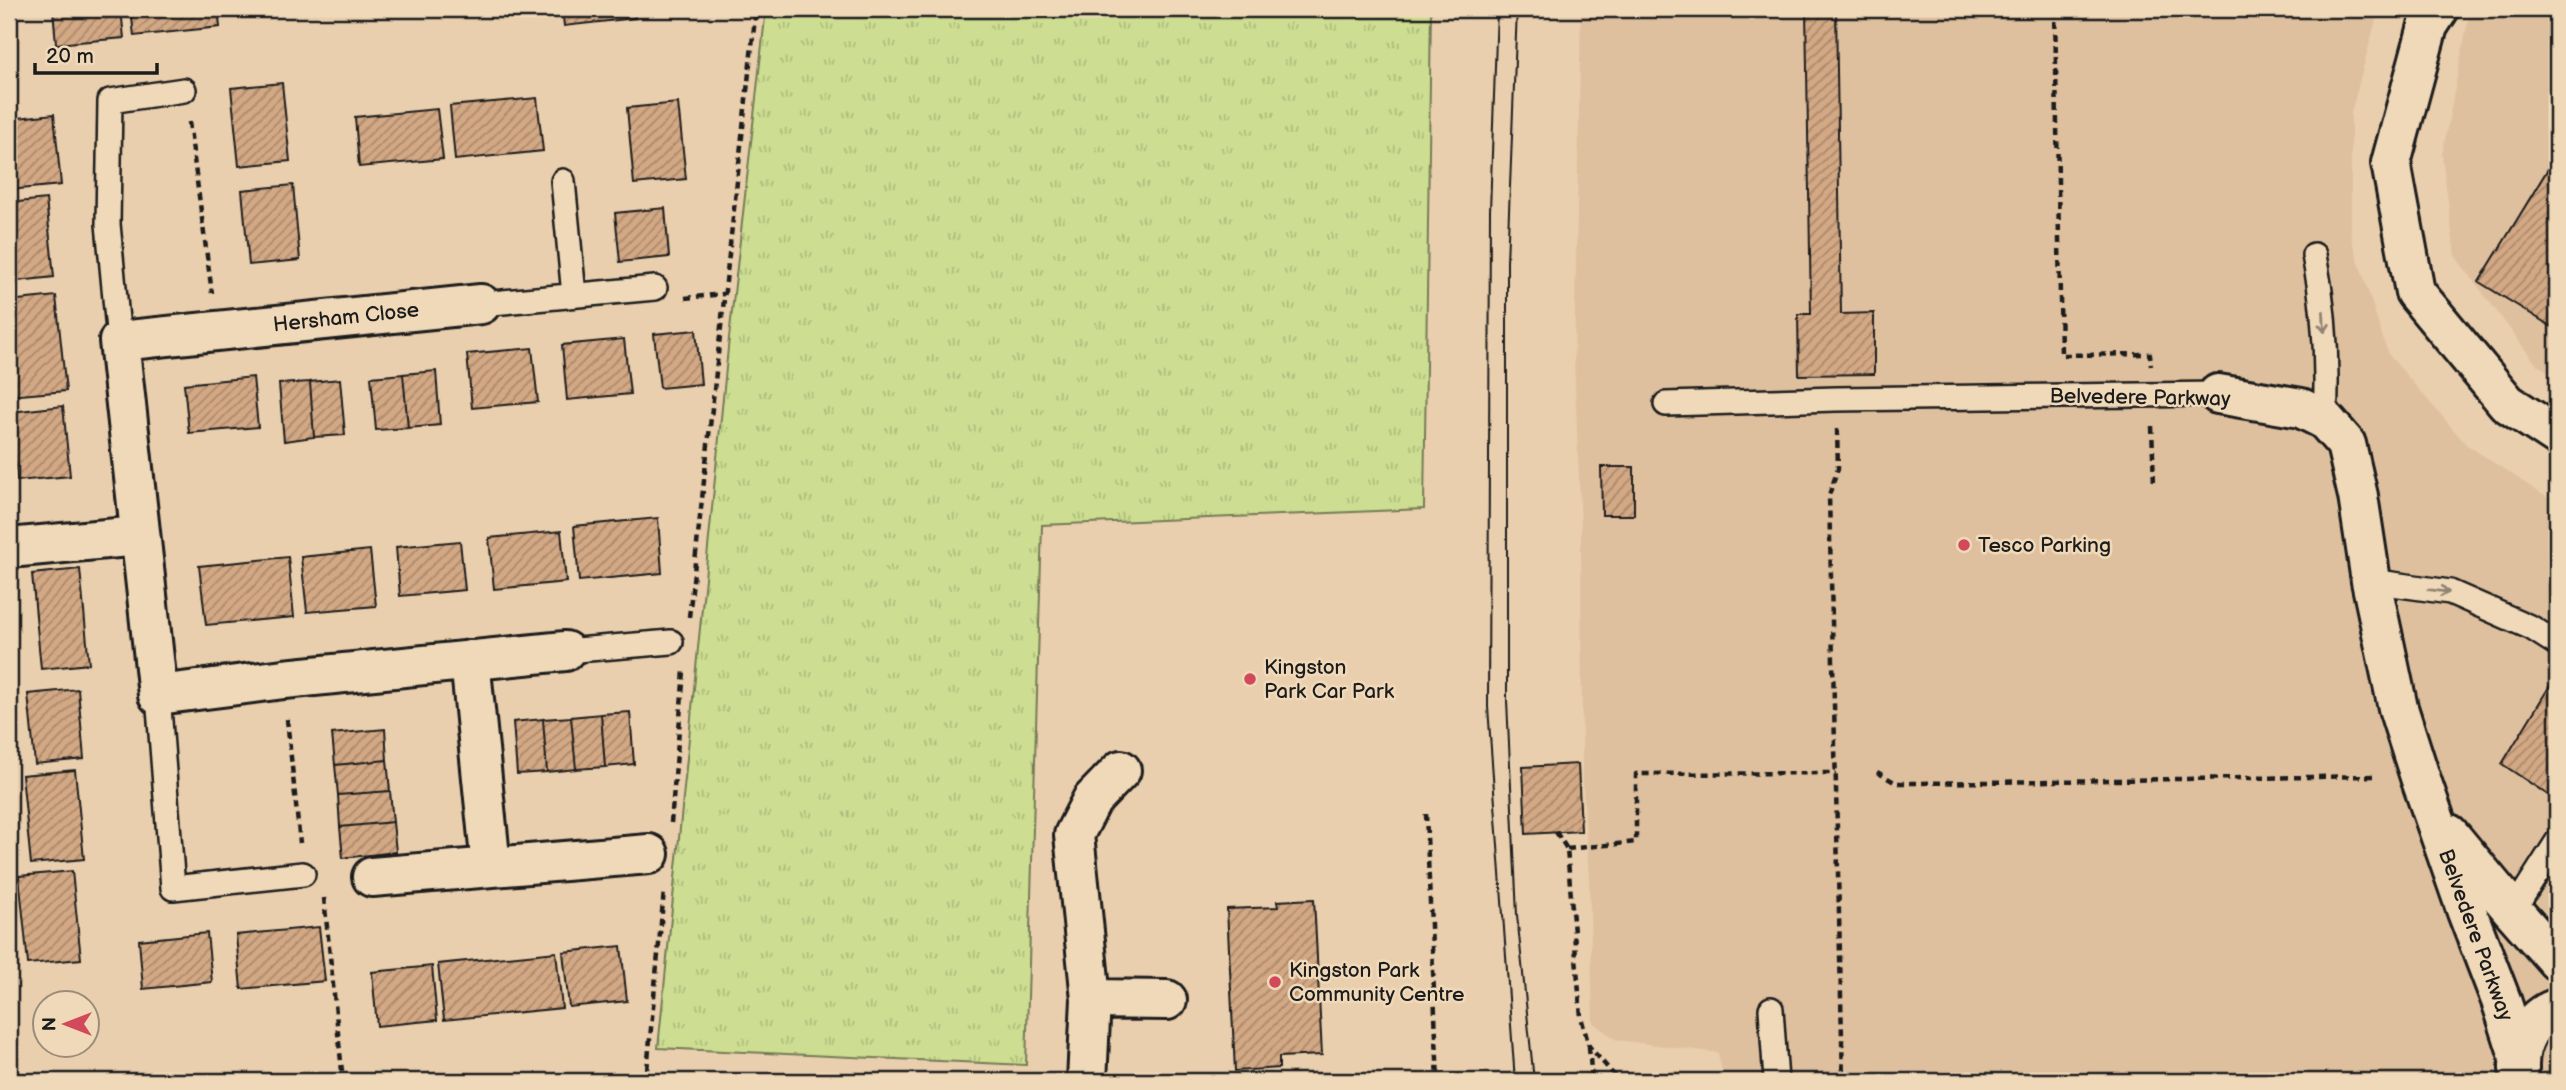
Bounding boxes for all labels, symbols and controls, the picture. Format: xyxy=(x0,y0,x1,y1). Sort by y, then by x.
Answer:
scale bar xyxy=(35,32,158,76)
text: 20 m xyxy=(46,44,94,69)
street label: Hersham Close xyxy=(272,297,420,338)
one-way arrow xyxy=(2318,310,2331,333)
street label: Belvedere Parkway xyxy=(2049,383,2231,412)
place label: Tesco Parking xyxy=(1978,533,2111,558)
marker: Tesco Parking xyxy=(1956,537,1972,553)
one-way arrow xyxy=(2427,584,2450,597)
place label: Kingston Park Car Park xyxy=(1264,655,1395,704)
marker: Kingston Park Car Park xyxy=(1242,671,1258,687)
street label: Belvedere Parkway xyxy=(2433,846,2518,1025)
place label: Kingston Park Community Centre xyxy=(1289,958,1464,1007)
marker: Kingston Park Community Centre xyxy=(1267,974,1283,990)
north arrow xyxy=(32,988,102,1058)
text: N xyxy=(39,1017,62,1031)

